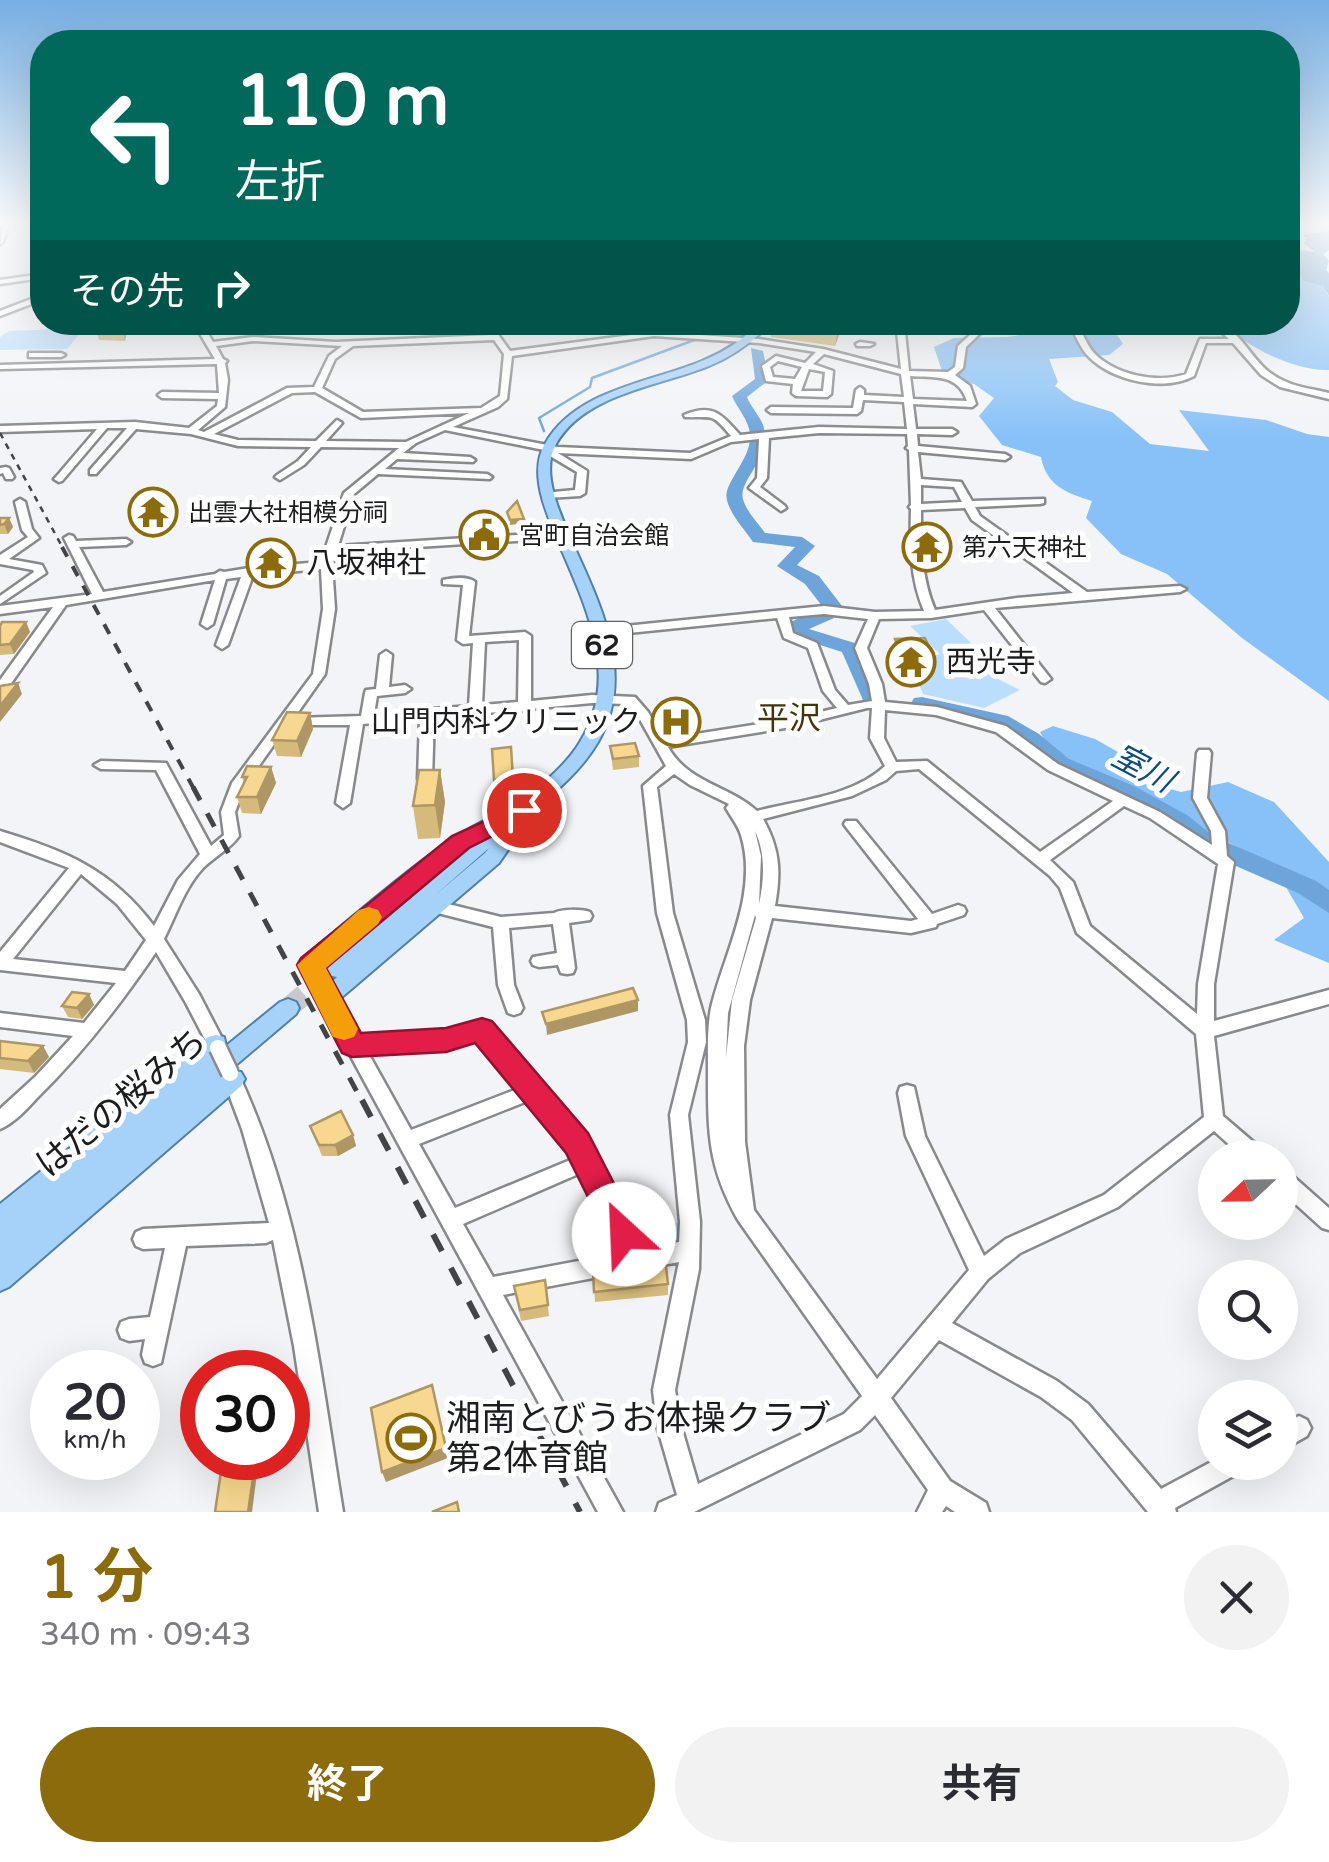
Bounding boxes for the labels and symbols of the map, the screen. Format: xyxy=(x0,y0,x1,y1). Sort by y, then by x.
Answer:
temple icon: 出雲大社相模分祠 xyxy=(127,486,179,538)
place label: 出雲大社相模分祠 xyxy=(188,498,388,528)
public building icon: 宮町自治会館 xyxy=(458,509,510,561)
place label: 宮町自治会館 xyxy=(519,521,669,551)
temple icon: 第六天神社 xyxy=(901,521,953,573)
place label: 第六天神社 xyxy=(962,533,1087,563)
temple icon: 八坂神社 xyxy=(245,537,297,589)
place label: 八坂神社 xyxy=(306,545,426,582)
road number: 62 xyxy=(572,622,632,668)
temple icon: 西光寺 xyxy=(885,636,937,688)
place label: 西光寺 xyxy=(946,644,1036,681)
hospital icon: 山門内科クリニック xyxy=(650,696,702,748)
district label: 平沢 xyxy=(757,700,821,738)
place label: 山門内科クリニック xyxy=(371,704,641,741)
water label: 室川 xyxy=(1105,737,1182,802)
pin xyxy=(482,768,567,853)
street label: はだの桜みち xyxy=(28,1019,215,1186)
north arrow xyxy=(1198,1140,1298,1240)
position arrow xyxy=(572,1182,676,1286)
speed limit sign: 30 xyxy=(180,1350,310,1480)
place label: 湘南とびうお体操クラブ 第2体育館 xyxy=(446,1398,831,1480)
sports icon: 湘南とびうお体操クラブ 第2体育館 xyxy=(385,1412,437,1464)

